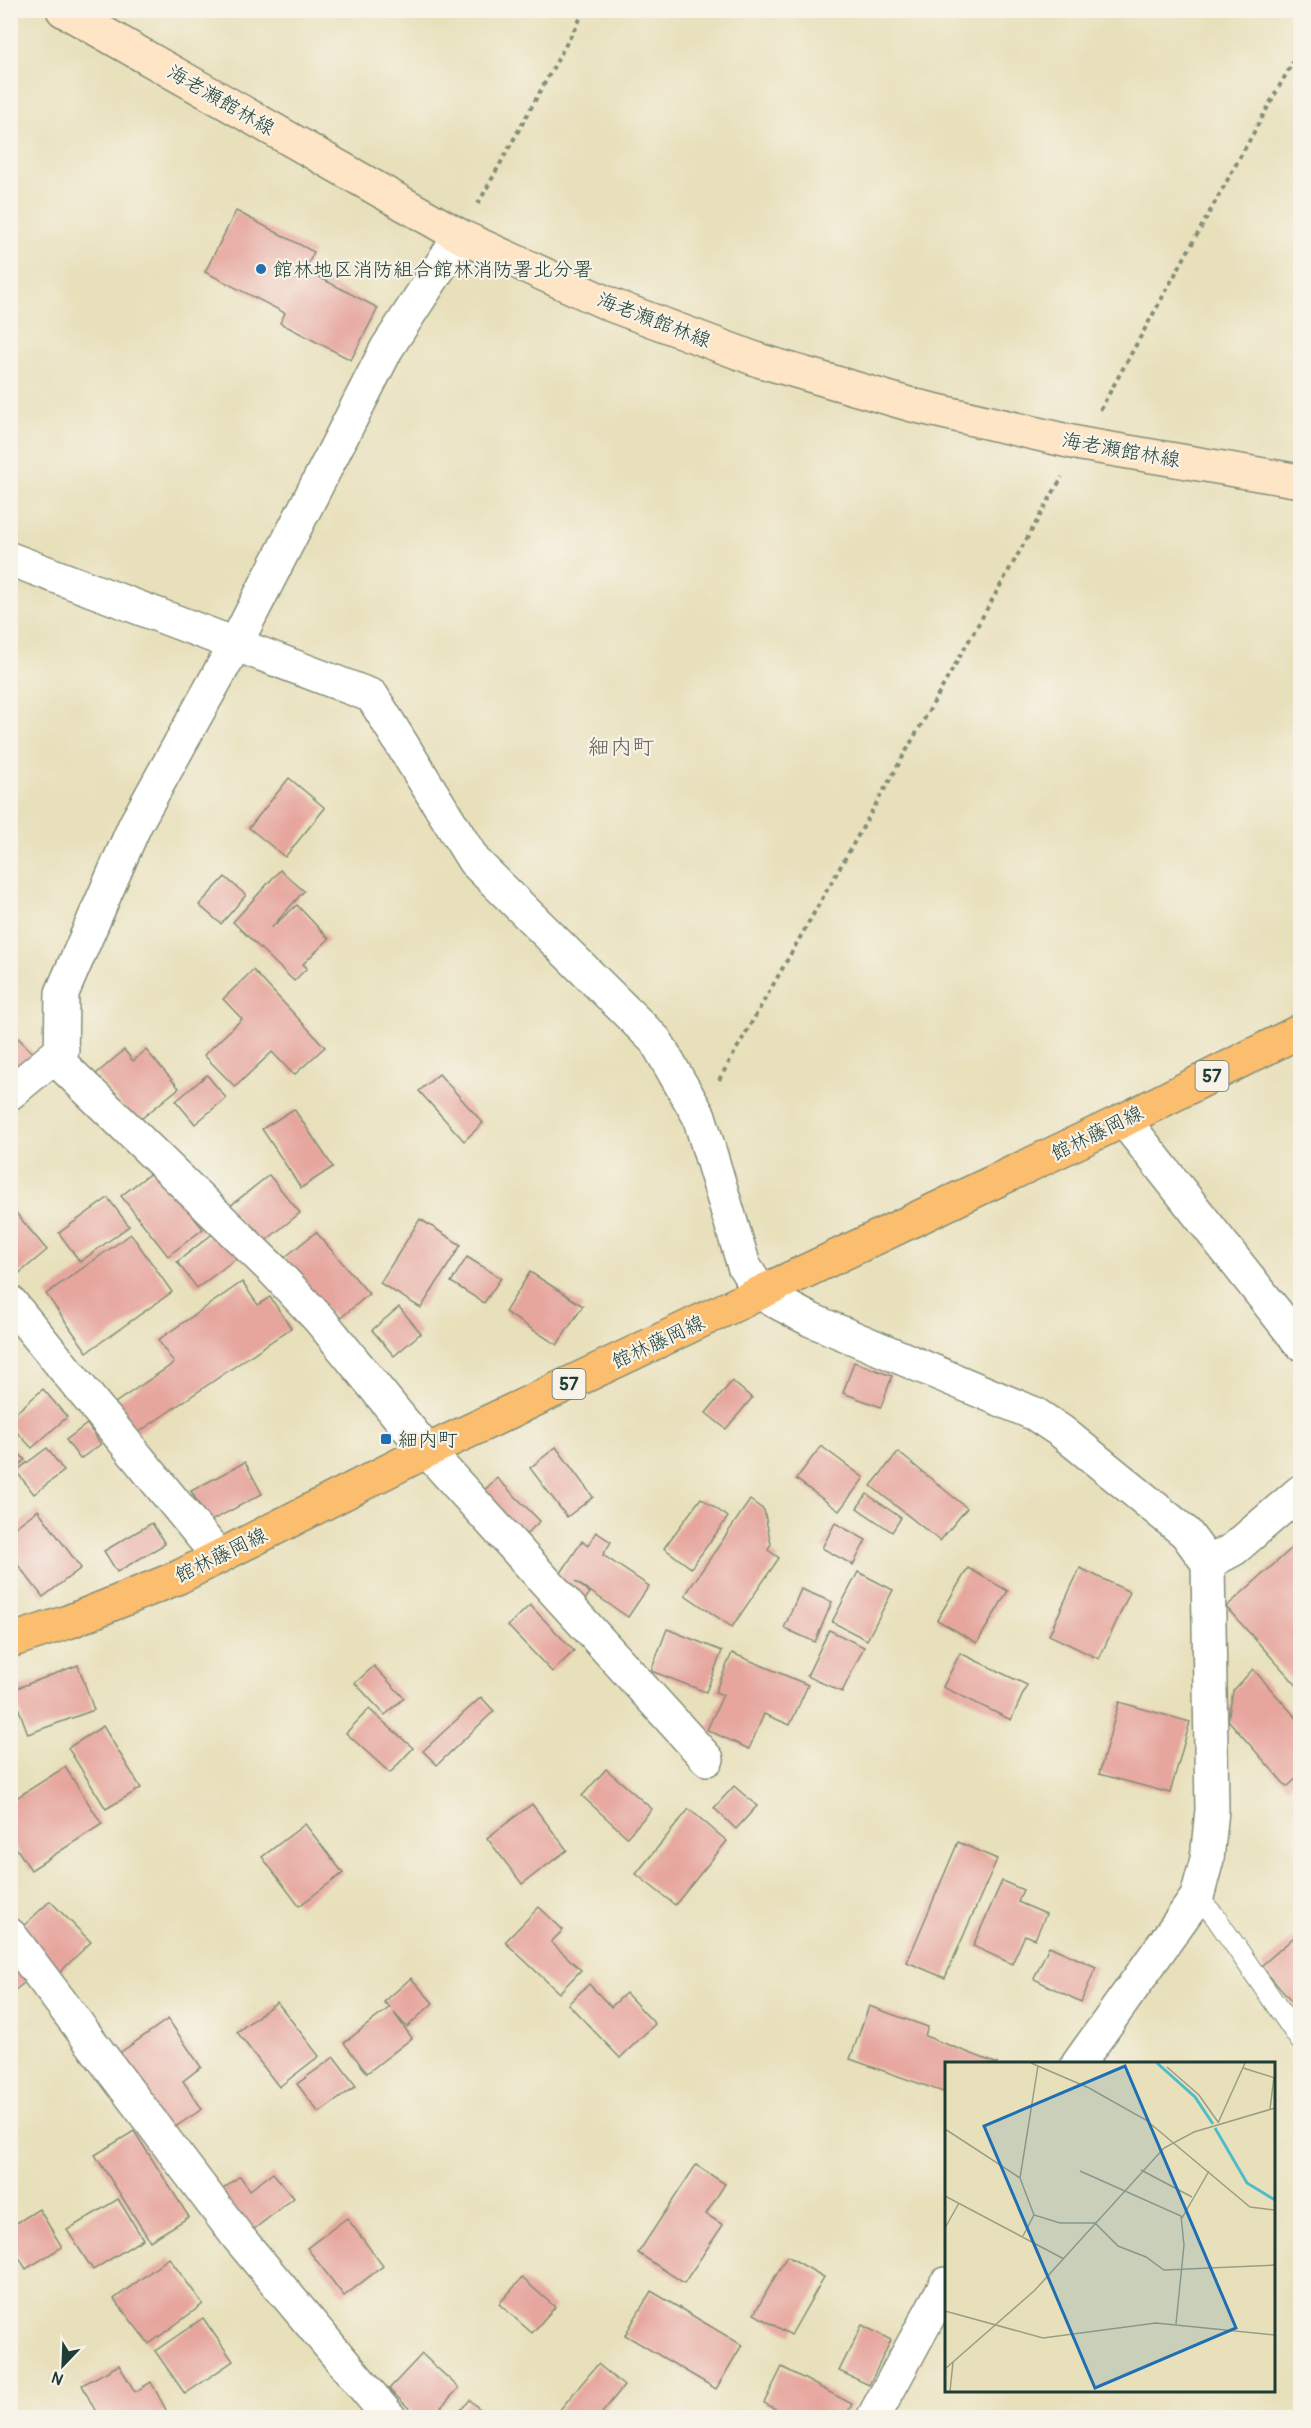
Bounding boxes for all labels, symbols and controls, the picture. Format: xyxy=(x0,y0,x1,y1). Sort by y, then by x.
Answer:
street label: 海老瀬館林線 xyxy=(163,59,279,141)
place label: 館林地区消防組合館林消防署北分署 xyxy=(273,257,593,282)
marker: 館林地区消防組合館林消防署北分署 xyxy=(254,262,268,276)
street label: 海老瀬館林線 xyxy=(594,287,714,353)
street label: 海老瀬館林線 xyxy=(1060,427,1182,473)
district label: 細内町 xyxy=(588,733,654,761)
road number: 57 xyxy=(1196,1061,1228,1091)
street label: 館林藤岡線 xyxy=(1047,1100,1147,1166)
street label: 館林藤岡線 xyxy=(607,1310,709,1374)
road number: 57 xyxy=(552,1369,586,1399)
place label: 細内町 xyxy=(398,1427,458,1452)
marker: 細内町 xyxy=(379,1432,393,1446)
street label: 館林藤岡線 xyxy=(171,1522,271,1588)
inset map xyxy=(945,2062,1275,2392)
north arrow xyxy=(33,2335,93,2395)
text: N xyxy=(48,2366,66,2389)

